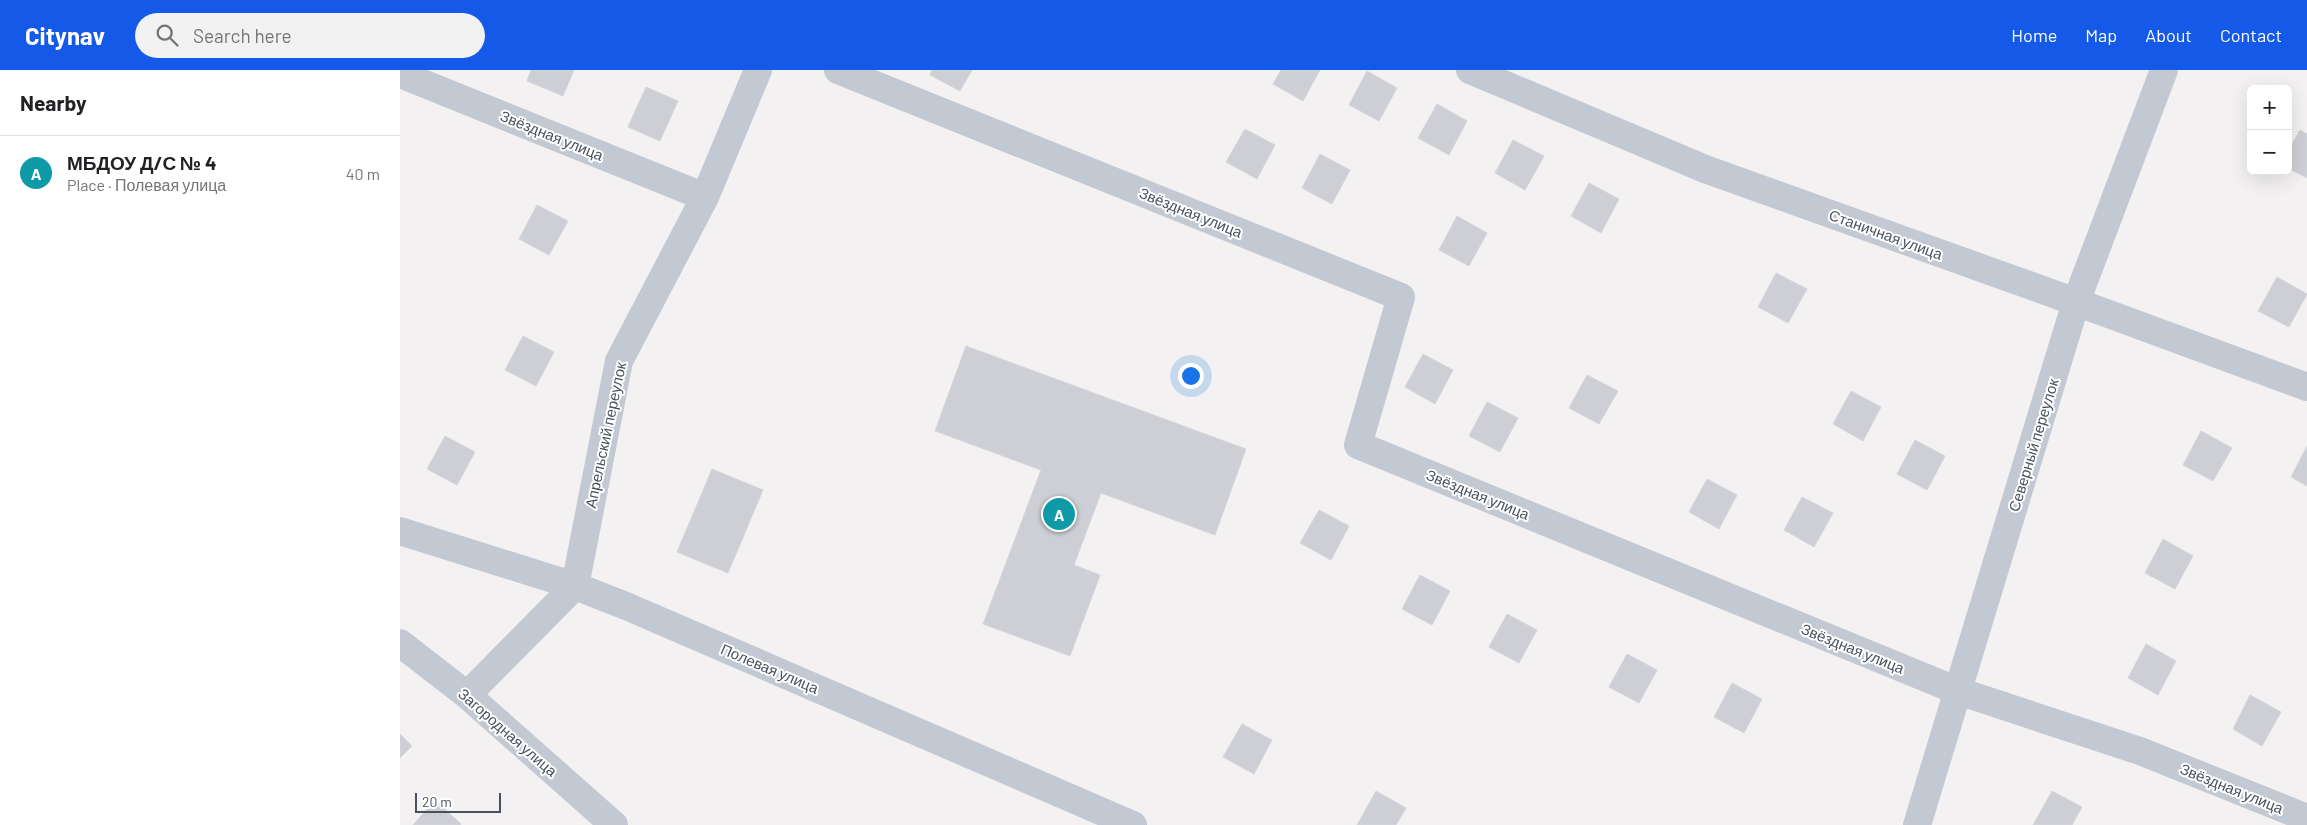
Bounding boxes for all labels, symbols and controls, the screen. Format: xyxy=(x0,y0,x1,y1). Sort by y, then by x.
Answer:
search box xyxy=(135,13,485,58)
text: Citynav xyxy=(25,21,105,50)
icon: search xyxy=(153,21,181,49)
text: Search here xyxy=(193,24,292,47)
text: Home xyxy=(2011,24,2057,46)
text: Map xyxy=(2085,24,2117,46)
text: About xyxy=(2145,24,2192,46)
text: Contact xyxy=(2220,24,2282,46)
map controls xyxy=(2247,85,2292,175)
button: + xyxy=(2247,85,2292,130)
text: Nearby xyxy=(20,90,86,115)
street label: Звёздная улица xyxy=(498,106,607,164)
button: − xyxy=(2247,130,2292,175)
text: МБДОУ Д/С № 4 xyxy=(67,151,216,174)
text: A xyxy=(31,164,41,183)
text: 40 m xyxy=(346,164,380,183)
text: Place · Полевая улица xyxy=(67,175,226,194)
street label: Звёздная улица xyxy=(1137,183,1246,241)
street label: Станичная улица xyxy=(1827,205,1946,263)
street label: Апрельский переулок xyxy=(581,360,629,510)
your location xyxy=(1178,363,1204,389)
street label: Северный переулок xyxy=(2004,376,2062,514)
street label: Звёздная улица xyxy=(1424,465,1533,523)
pin: A xyxy=(1043,495,1075,533)
street label: Звёздная улица xyxy=(1799,619,1908,677)
street label: Полевая улица xyxy=(718,639,822,697)
street label: Загородная улица xyxy=(455,684,562,780)
street label: Звёздная улица xyxy=(2178,759,2287,817)
scale bar xyxy=(415,790,501,813)
text: 20 m xyxy=(422,793,452,810)

